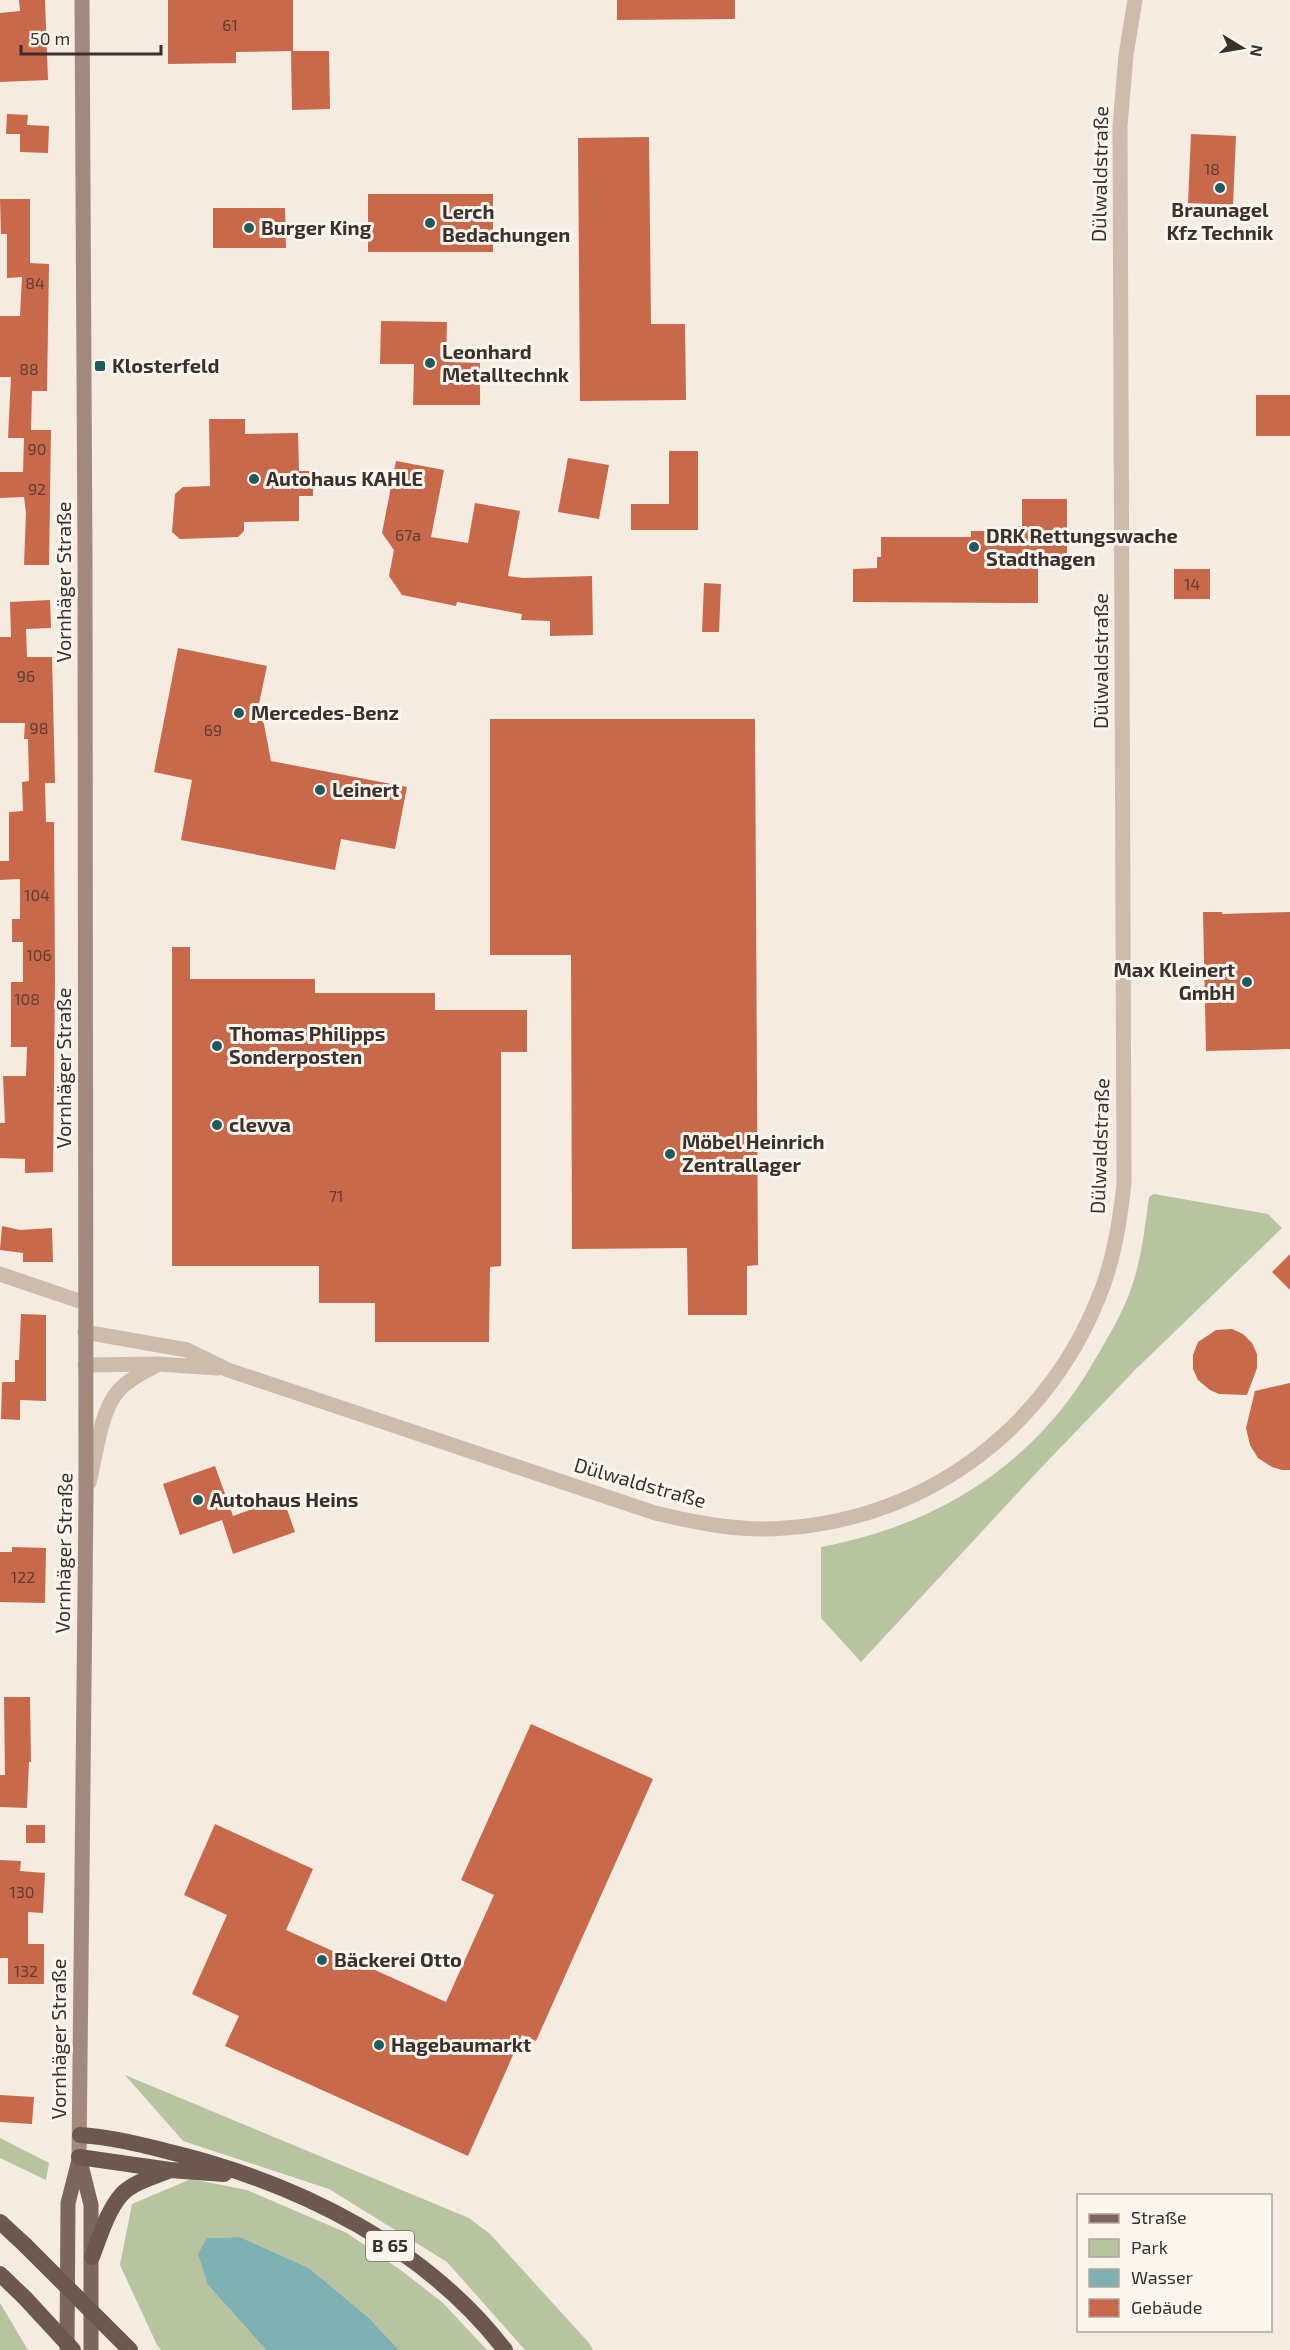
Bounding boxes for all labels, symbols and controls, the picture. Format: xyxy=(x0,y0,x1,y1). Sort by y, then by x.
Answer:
house number: 61 xyxy=(222,15,238,34)
scale bar xyxy=(21,18,160,56)
north arrow xyxy=(1212,18,1272,78)
text: 50 m xyxy=(30,27,70,49)
text: N xyxy=(1247,43,1268,58)
street label: Dülwaldstraße xyxy=(1086,106,1112,242)
house number: 18 xyxy=(1204,159,1220,178)
marker: Braunagel Kfz Technik xyxy=(1213,181,1227,195)
place label: Braunagel Kfz Technik xyxy=(1166,197,1274,244)
place label: Lerch Bedachungen xyxy=(442,199,570,246)
place label: Burger King xyxy=(261,215,372,239)
marker: Lerch Bedachungen xyxy=(423,216,437,230)
marker: Burger King xyxy=(242,221,256,235)
house number: 84 xyxy=(25,273,45,292)
place label: Leonhard Metalltechnk xyxy=(442,339,570,386)
place label: Klosterfeld xyxy=(112,353,219,377)
marker: Leonhard Metalltechnk xyxy=(423,356,437,370)
house number: 88 xyxy=(19,359,39,378)
marker: Klosterfeld xyxy=(93,359,107,373)
house number: 90 xyxy=(28,439,46,458)
place label: Autohaus KAHLE xyxy=(266,466,423,490)
marker: Autohaus KAHLE xyxy=(247,472,261,486)
house number: 92 xyxy=(28,479,46,498)
street label: Vornhäger Straße xyxy=(51,502,75,662)
place label: DRK Rettungswache Stadthagen xyxy=(986,523,1178,570)
house number: 67a xyxy=(395,525,421,544)
marker: DRK Rettungswache Stadthagen xyxy=(967,540,981,554)
house number: 14 xyxy=(1184,574,1200,593)
street label: Dülwaldstraße xyxy=(1088,593,1112,729)
house number: 96 xyxy=(17,666,35,685)
place label: Mercedes-Benz xyxy=(251,700,399,724)
marker: Mercedes-Benz xyxy=(232,706,246,720)
house number: 98 xyxy=(30,718,48,737)
house number: 69 xyxy=(204,720,222,739)
place label: Leinert xyxy=(332,777,400,801)
marker: Leinert xyxy=(313,783,327,797)
house number: 104 xyxy=(24,885,50,904)
house number: 106 xyxy=(26,945,52,964)
place label: Max Kleinert GmbH xyxy=(1114,957,1235,1004)
marker: Max Kleinert GmbH xyxy=(1240,975,1254,989)
street label: Vornhäger Straße xyxy=(51,988,75,1148)
house number: 108 xyxy=(14,989,40,1008)
place label: Thomas Philipps Sonderposten xyxy=(229,1021,385,1068)
marker: Thomas Philipps Sonderposten xyxy=(210,1039,224,1053)
street label: Dülwaldstraße xyxy=(1085,1078,1113,1214)
place label: clevva xyxy=(229,1112,291,1136)
marker: clevva xyxy=(210,1118,224,1132)
place label: Möbel Heinrich Zentrallager xyxy=(682,1129,825,1176)
marker: Möbel Heinrich Zentrallager xyxy=(663,1147,677,1161)
house number: 71 xyxy=(329,1186,343,1205)
street label: Dülwaldstraße xyxy=(572,1452,709,1512)
street label: Vornhäger Straße xyxy=(50,1472,76,1634)
place label: Autohaus Heins xyxy=(210,1487,358,1511)
marker: Autohaus Heins xyxy=(191,1493,205,1507)
house number: 122 xyxy=(11,1567,35,1586)
house number: 130 xyxy=(10,1882,34,1901)
place label: Bäckerei Otto xyxy=(334,1947,462,1971)
marker: Bäckerei Otto xyxy=(315,1953,329,1967)
street label: Vornhäger Straße xyxy=(46,1959,70,2119)
house number: 132 xyxy=(14,1961,38,1980)
place label: Hagebaumarkt xyxy=(391,2032,531,2056)
marker: Hagebaumarkt xyxy=(372,2038,386,2052)
legend xyxy=(1077,2194,1272,2332)
text: Straße xyxy=(1131,2206,1187,2228)
road number: B 65 xyxy=(366,2231,414,2261)
text: Park xyxy=(1131,2236,1168,2258)
text: Wasser xyxy=(1131,2266,1193,2288)
text: Gebäude xyxy=(1131,2296,1202,2318)

